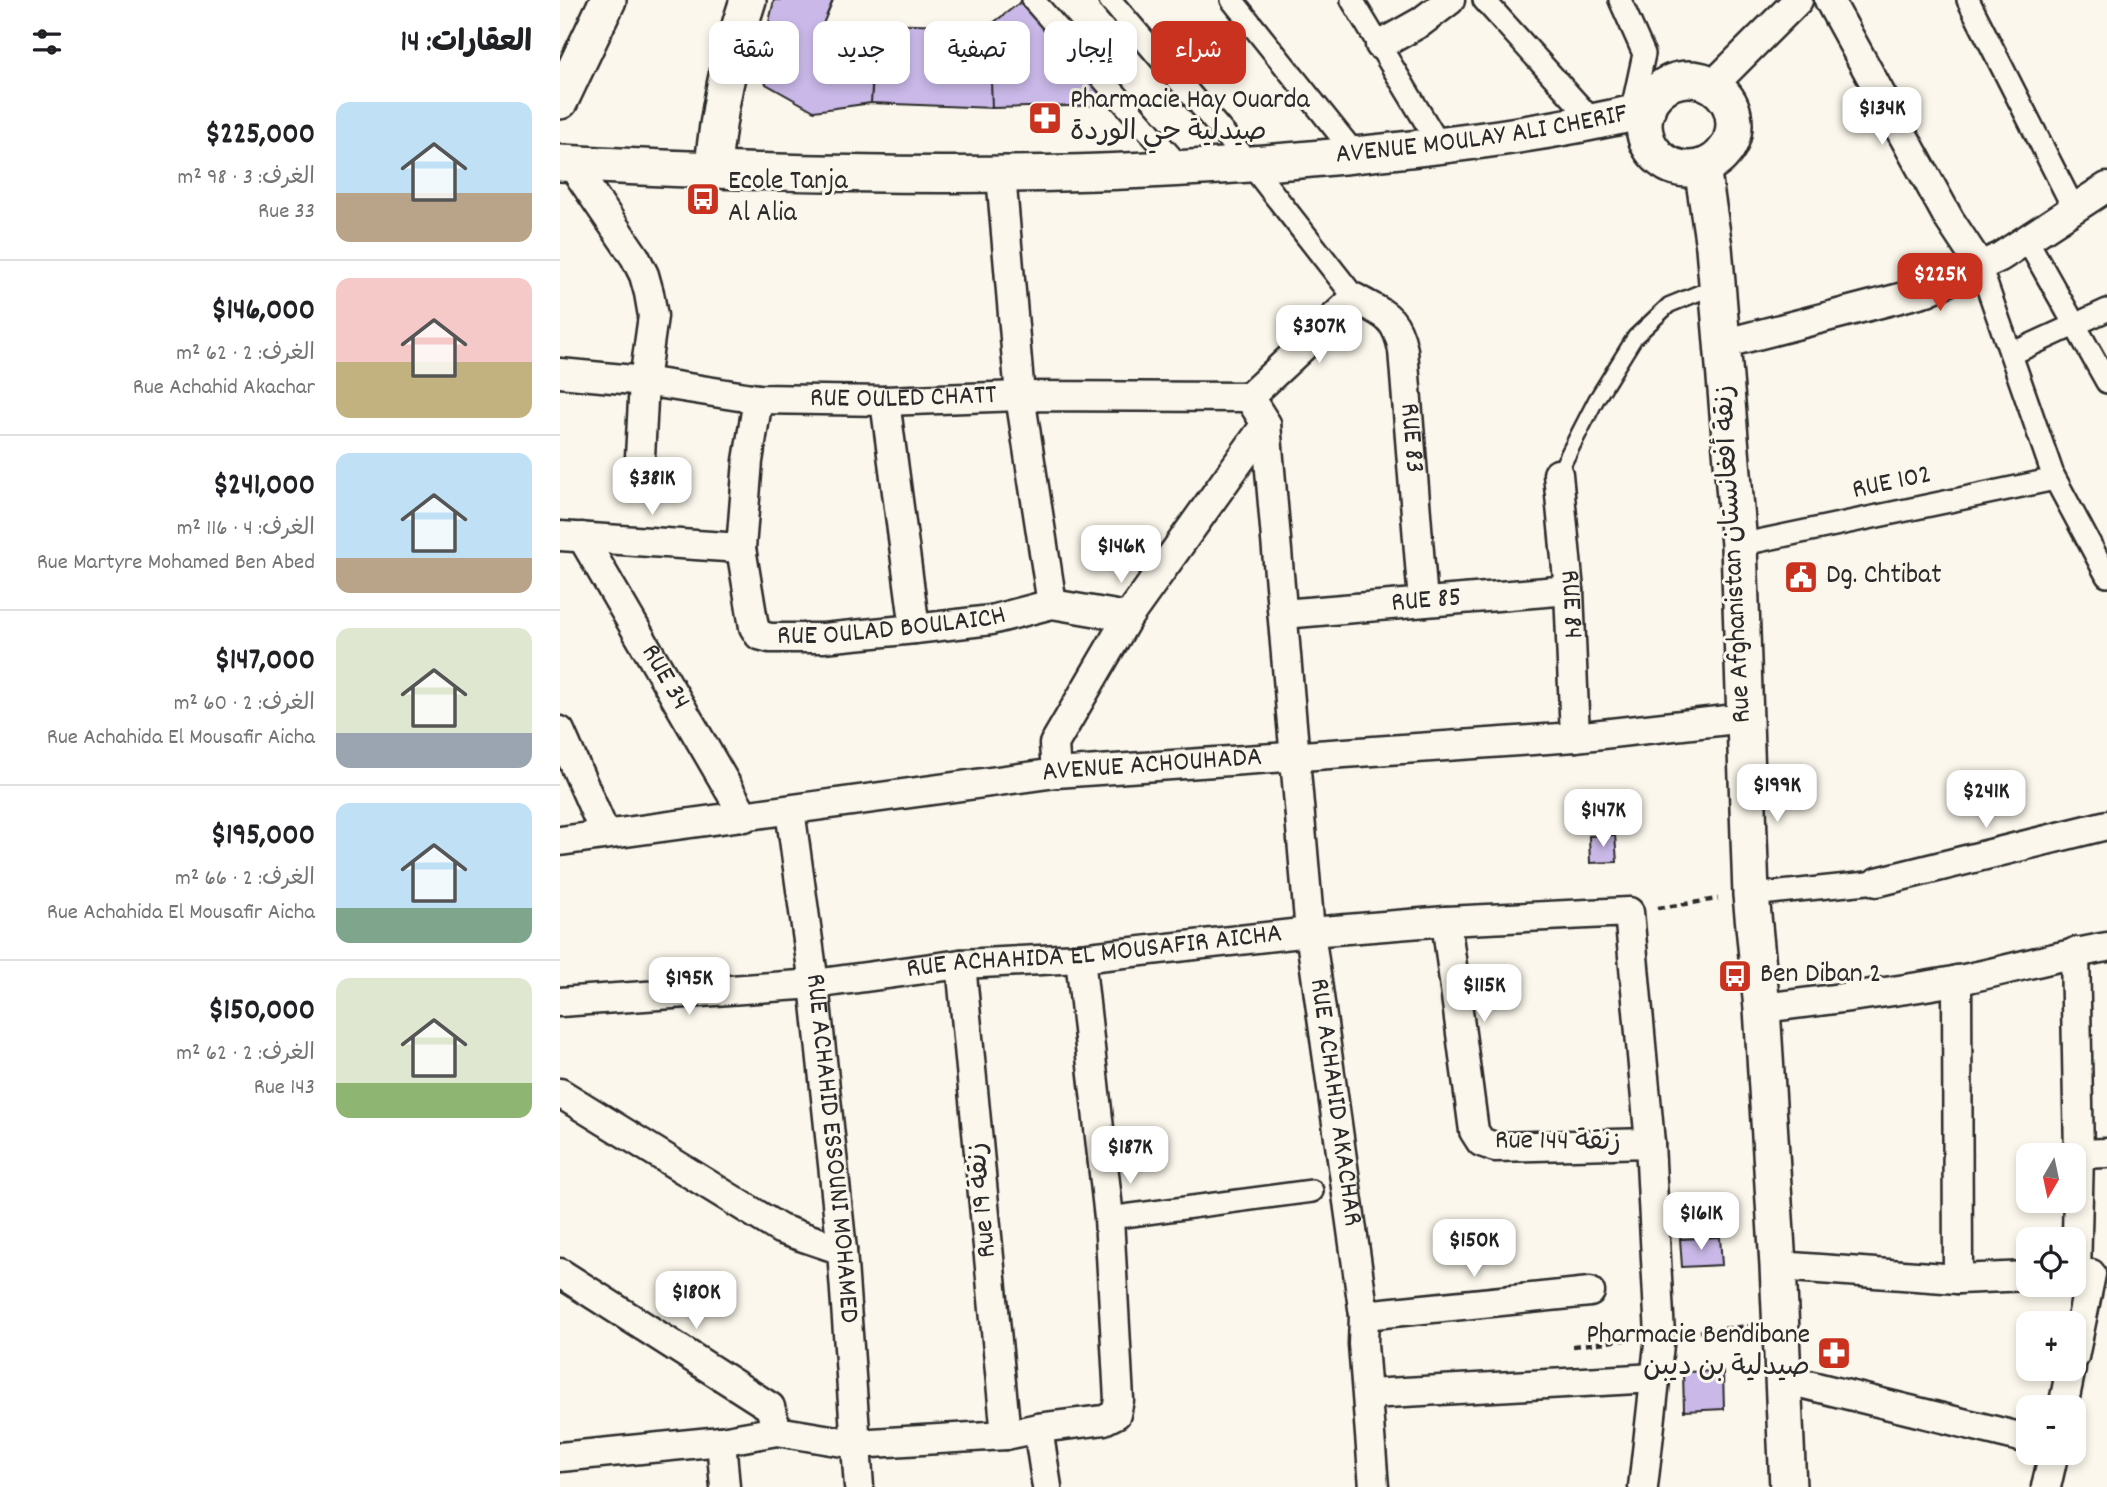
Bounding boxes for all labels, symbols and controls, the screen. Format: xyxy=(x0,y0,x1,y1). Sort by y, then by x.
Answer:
chip: شقة xyxy=(709,21,799,84)
chip: جديد xyxy=(813,21,910,84)
chip: تصفية xyxy=(924,21,1030,84)
chip: إيجار xyxy=(1044,21,1137,84)
chip: شراء xyxy=(1151,21,1246,84)
icon: filters xyxy=(28,23,66,61)
text: العقارات: 14 xyxy=(401,23,532,66)
place label: Pharmacie Hay Ouarda صيدلية حي الوردة xyxy=(1070,82,1311,154)
pin: $134K xyxy=(1833,88,1931,147)
text: $134K xyxy=(1858,93,1906,126)
street label: AVENUE MOULAY ALI CHERIF xyxy=(1334,95,1632,177)
pharmacy icon: Pharmacie Hay Ouarda صيدلية حي الوردة xyxy=(1026,99,1064,137)
text: $225,000 xyxy=(205,115,315,158)
icon: home xyxy=(392,130,476,214)
text: الغرف: 3 · 98 m² xyxy=(178,162,315,195)
place label: Ecole Tanja Al Alia xyxy=(728,163,848,235)
bus stop icon: Ecole Tanja Al Alia xyxy=(684,180,722,218)
text: Rue 33 xyxy=(258,196,315,229)
pin: $225K xyxy=(1891,254,1989,313)
text: $225K xyxy=(1913,259,1967,292)
text: $146,000 xyxy=(211,291,315,334)
icon: home xyxy=(392,306,476,390)
pin: $307K xyxy=(1270,306,1368,365)
text: $307K xyxy=(1292,311,1346,344)
text: الغرف: 2 · 62 m² xyxy=(176,338,315,371)
text: Rue Achahid Akachar xyxy=(133,372,315,405)
street label: RUE OULED CHATT xyxy=(809,377,997,421)
street label: Rue Afghanistan زنقة أفغانستان xyxy=(1706,384,1764,724)
street label: RUE 83 xyxy=(1387,402,1433,474)
street label: RUE 102 xyxy=(1849,456,1935,512)
pin: $381K xyxy=(603,458,701,517)
text: $381K xyxy=(629,463,675,496)
text: $241,000 xyxy=(213,466,315,509)
icon: home xyxy=(392,481,476,565)
text: الغرف: 4 · 116 m² xyxy=(177,513,315,546)
pin: $146K xyxy=(1072,526,1170,585)
text: $146K xyxy=(1097,531,1145,564)
text: Rue Martyre Mohamed Ben Abed xyxy=(37,547,315,580)
place label: Dg. Chtibat xyxy=(1826,557,1941,597)
public building icon: Dg. Chtibat xyxy=(1782,558,1820,596)
street label: RUE 84 xyxy=(1547,568,1591,640)
street label: RUE 85 xyxy=(1390,579,1463,625)
street label: RUE OULAD BOULAICH xyxy=(777,597,1011,658)
street label: RUE 34 xyxy=(629,637,699,718)
text: $147,000 xyxy=(215,641,315,684)
icon: home xyxy=(392,656,476,740)
text: الغرف: 2 · 60 m² xyxy=(174,688,315,721)
text: Rue Achahida El Mousafir Aicha xyxy=(47,722,315,755)
street label: AVENUE ACHOUHADA xyxy=(1040,739,1263,795)
pin: $199K xyxy=(1728,764,1826,824)
text: $199K xyxy=(1753,770,1801,803)
pin: $241K xyxy=(1937,770,2035,830)
text: $241K xyxy=(1963,776,2009,809)
pin: $147K xyxy=(1554,790,1652,849)
text: $147K xyxy=(1580,795,1626,828)
text: $195,000 xyxy=(211,816,315,859)
icon: home xyxy=(392,831,476,915)
text: الغرف: 2 · 66 m² xyxy=(175,863,315,896)
text: Rue Achahida El Mousafir Aicha xyxy=(47,897,315,930)
street label: RUE ACHAHIDA EL MOUSAFIR AICHA xyxy=(904,915,1284,991)
place label: Ben Diban 2 xyxy=(1760,956,1881,996)
bus stop icon: Ben Diban 2 xyxy=(1716,957,1754,995)
pin: $195K xyxy=(640,958,738,1017)
text: $195K xyxy=(665,963,713,996)
pin: $115K xyxy=(1435,964,1533,1024)
text: $115K xyxy=(1462,970,1506,1003)
street label: RUE ACHAHID ESSOUNI MOHAMED xyxy=(793,971,867,1324)
street label: RUE ACHAHID AKACHAR xyxy=(1297,976,1371,1229)
text: $150,000 xyxy=(208,991,315,1034)
icon: home xyxy=(392,1006,476,1090)
text: الغرف: 2 · 62 m² xyxy=(176,1038,315,1071)
text: Rue 143 xyxy=(254,1072,315,1105)
street label: Rue 144 زنقة xyxy=(1495,1122,1621,1164)
pin: $187K xyxy=(1081,1126,1179,1186)
text: $187K xyxy=(1107,1132,1153,1165)
street label: Rue 19 زنقة xyxy=(959,1141,1009,1259)
north arrow xyxy=(2016,1143,2086,1213)
map controls xyxy=(2016,1143,2086,1465)
pin: $161K xyxy=(1652,1192,1750,1252)
text: $161K xyxy=(1679,1198,1723,1231)
pin: $150K xyxy=(1425,1220,1523,1279)
text: $150K xyxy=(1449,1225,1499,1258)
button: locate xyxy=(2016,1227,2086,1297)
pin: $180K xyxy=(647,1272,745,1331)
text: $180K xyxy=(671,1277,721,1310)
button: + xyxy=(2016,1311,2086,1381)
place label: Pharmacie Bendibane صيدلية بن ديبن xyxy=(1586,1317,1810,1389)
pharmacy icon: Pharmacie Bendibane صيدلية بن ديبن xyxy=(1815,1334,1853,1372)
button: − xyxy=(2016,1395,2086,1465)

